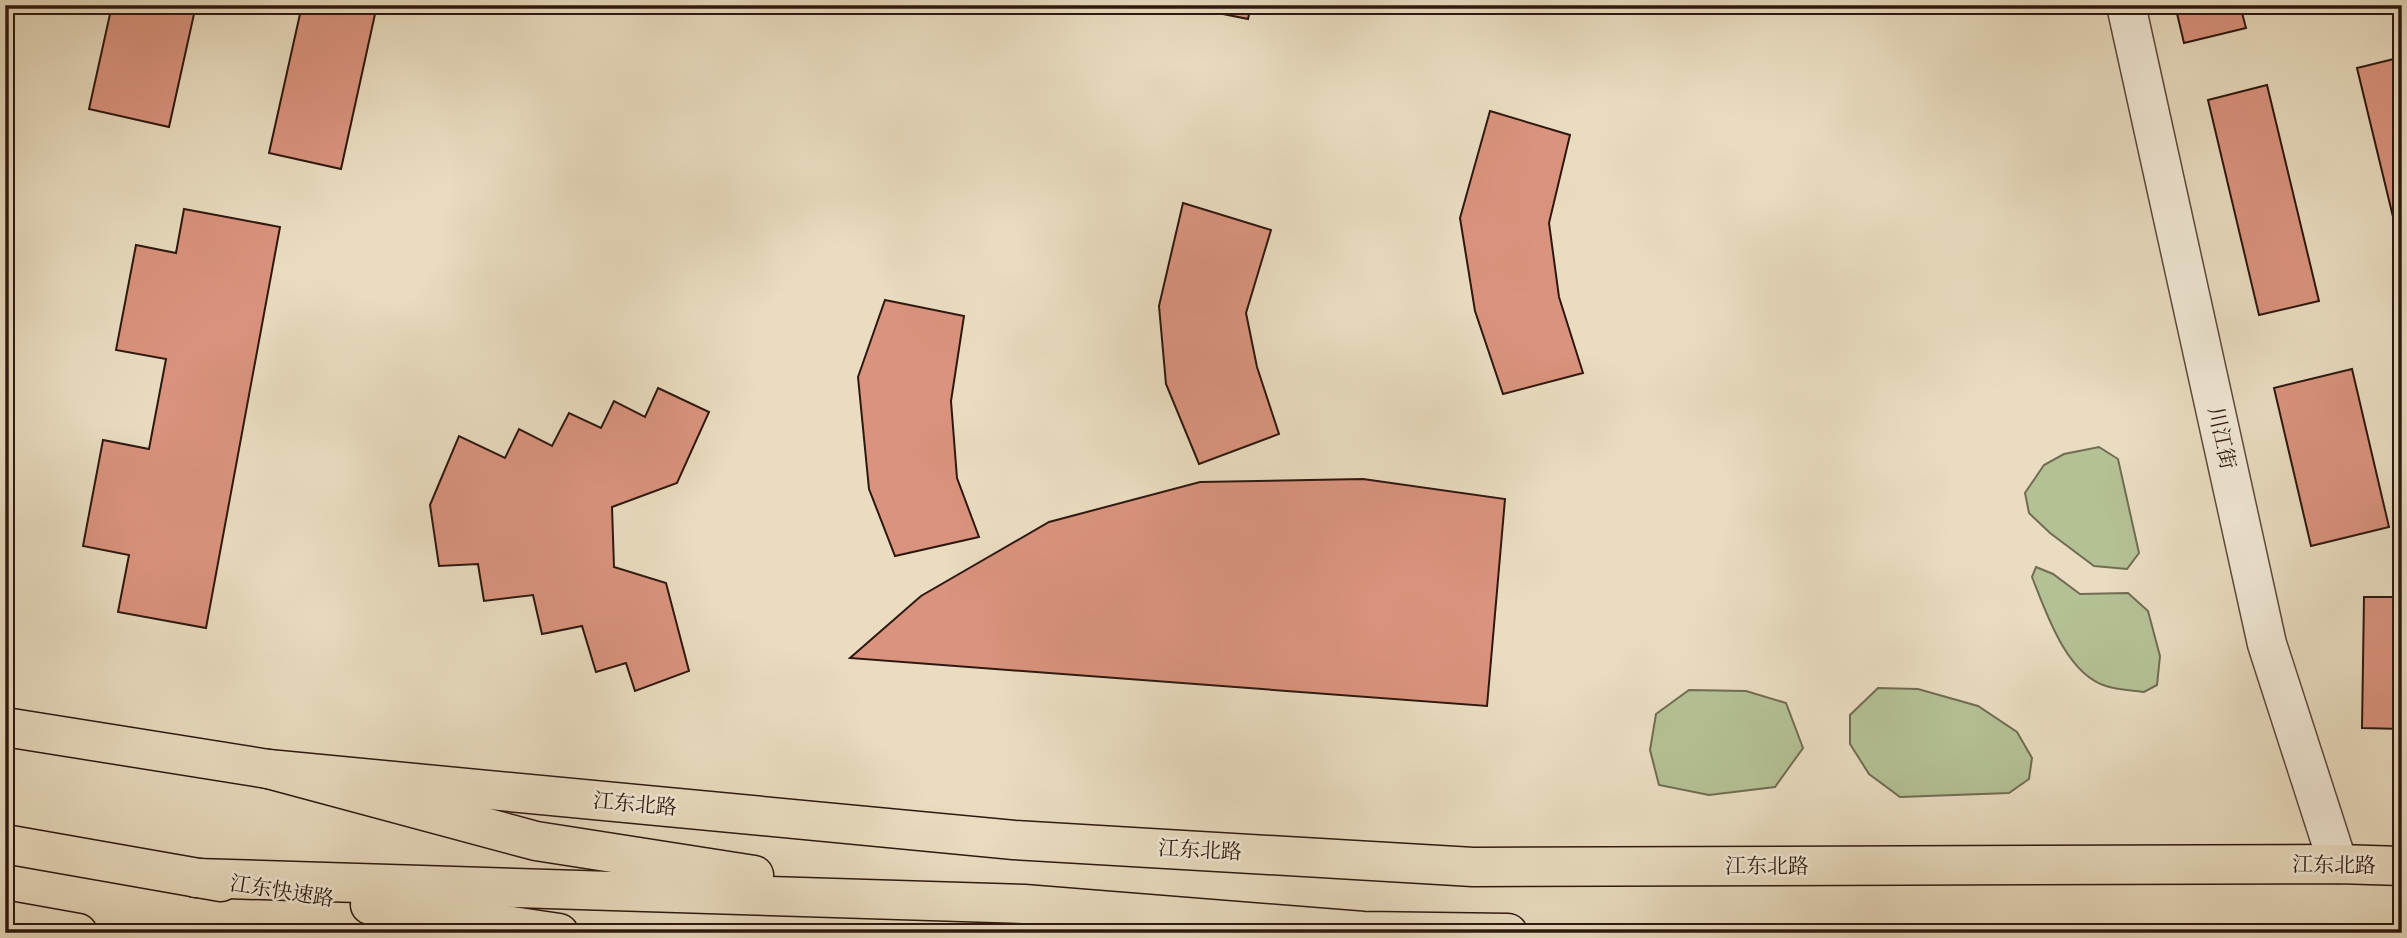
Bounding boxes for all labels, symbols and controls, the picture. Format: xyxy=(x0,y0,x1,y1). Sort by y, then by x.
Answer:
street label: 川江街 xyxy=(2201,405,2240,472)
street label: 江东北路 xyxy=(592,788,678,823)
street label: 江东北路 xyxy=(1157,836,1243,867)
street label: 江东北路 xyxy=(2292,852,2376,881)
street label: 江东北路 xyxy=(1725,854,1809,881)
street label: 江东快速路 xyxy=(228,871,336,914)

